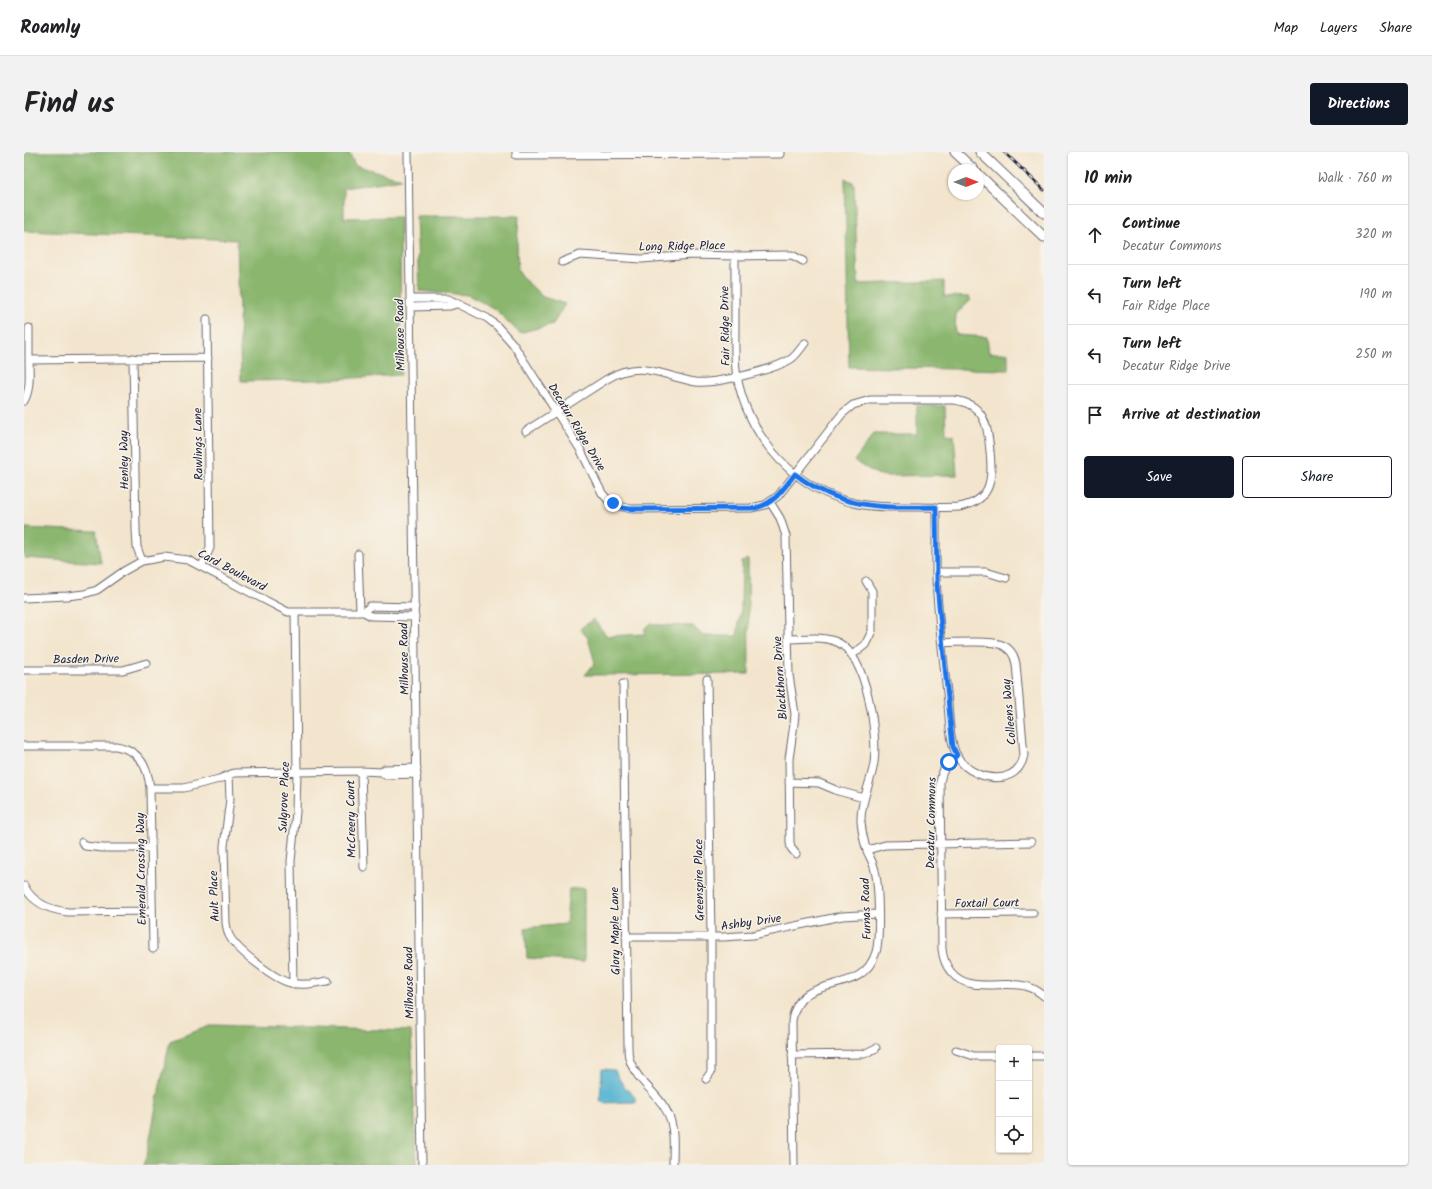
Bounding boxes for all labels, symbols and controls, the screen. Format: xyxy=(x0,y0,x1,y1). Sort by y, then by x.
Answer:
text: Roamly xyxy=(20,13,80,43)
text: Map xyxy=(1274,17,1298,39)
text: Layers xyxy=(1320,17,1358,39)
text: Share xyxy=(1380,17,1412,39)
text: Find us xyxy=(24,82,115,127)
button: Directions xyxy=(1310,83,1408,125)
north arrow xyxy=(948,164,984,200)
text: 10 min xyxy=(1084,165,1132,192)
text: Walk · 760 m xyxy=(1318,168,1392,189)
text: Continue xyxy=(1122,212,1180,236)
icon: ahead xyxy=(1084,224,1106,246)
text: 320 m xyxy=(1355,224,1392,245)
street label: Long Ridge Place xyxy=(639,236,726,257)
text: Decatur Commons xyxy=(1122,236,1222,257)
text: Turn left xyxy=(1122,272,1182,296)
icon: left xyxy=(1084,284,1106,306)
text: 190 m xyxy=(1360,284,1392,305)
street label: Fair Ridge Drive xyxy=(715,285,736,366)
text: Fair Ridge Place xyxy=(1122,296,1210,317)
street label: Milhouse Road xyxy=(390,298,411,371)
text: Turn left xyxy=(1122,332,1182,356)
icon: left xyxy=(1084,344,1106,366)
text: 250 m xyxy=(1355,344,1392,365)
text: Decatur Ridge Drive xyxy=(1122,356,1230,377)
street label: Decatur Ridge Drive xyxy=(543,379,611,476)
text: Arrive at destination xyxy=(1122,403,1261,427)
icon: arrive xyxy=(1084,404,1106,426)
street label: Rawlings Lane xyxy=(188,407,209,480)
street label: Henley Way xyxy=(114,430,135,490)
button: Save xyxy=(1084,456,1234,498)
button: Share xyxy=(1242,456,1392,498)
route end xyxy=(604,494,622,512)
street label: Card Boulevard xyxy=(194,544,270,597)
street label: Milhouse Road xyxy=(394,622,415,695)
street label: Blackthorn Drive xyxy=(768,635,793,720)
street label: Basden Drive xyxy=(53,649,120,670)
street label: Colleens Way xyxy=(997,678,1022,746)
route start xyxy=(940,753,958,771)
street label: Sulgrove Place xyxy=(274,760,295,833)
street label: Decatur Commons xyxy=(921,777,942,869)
street label: McCreery Court xyxy=(341,779,362,858)
street label: Emerald Crossing Way xyxy=(131,812,152,925)
street label: Greenspire Place xyxy=(689,838,710,921)
street label: Ault Place xyxy=(204,869,225,922)
street label: Furnas Road xyxy=(856,877,877,940)
street label: Glory Maple Lane xyxy=(605,886,626,975)
street label: Foxtail Court xyxy=(954,893,1020,914)
street label: Ashby Drive xyxy=(720,909,783,936)
street label: Milhouse Road xyxy=(399,946,420,1019)
map controls xyxy=(996,1045,1032,1153)
button: + xyxy=(996,1045,1032,1081)
button: − xyxy=(996,1081,1032,1117)
button: locate xyxy=(996,1117,1032,1153)

